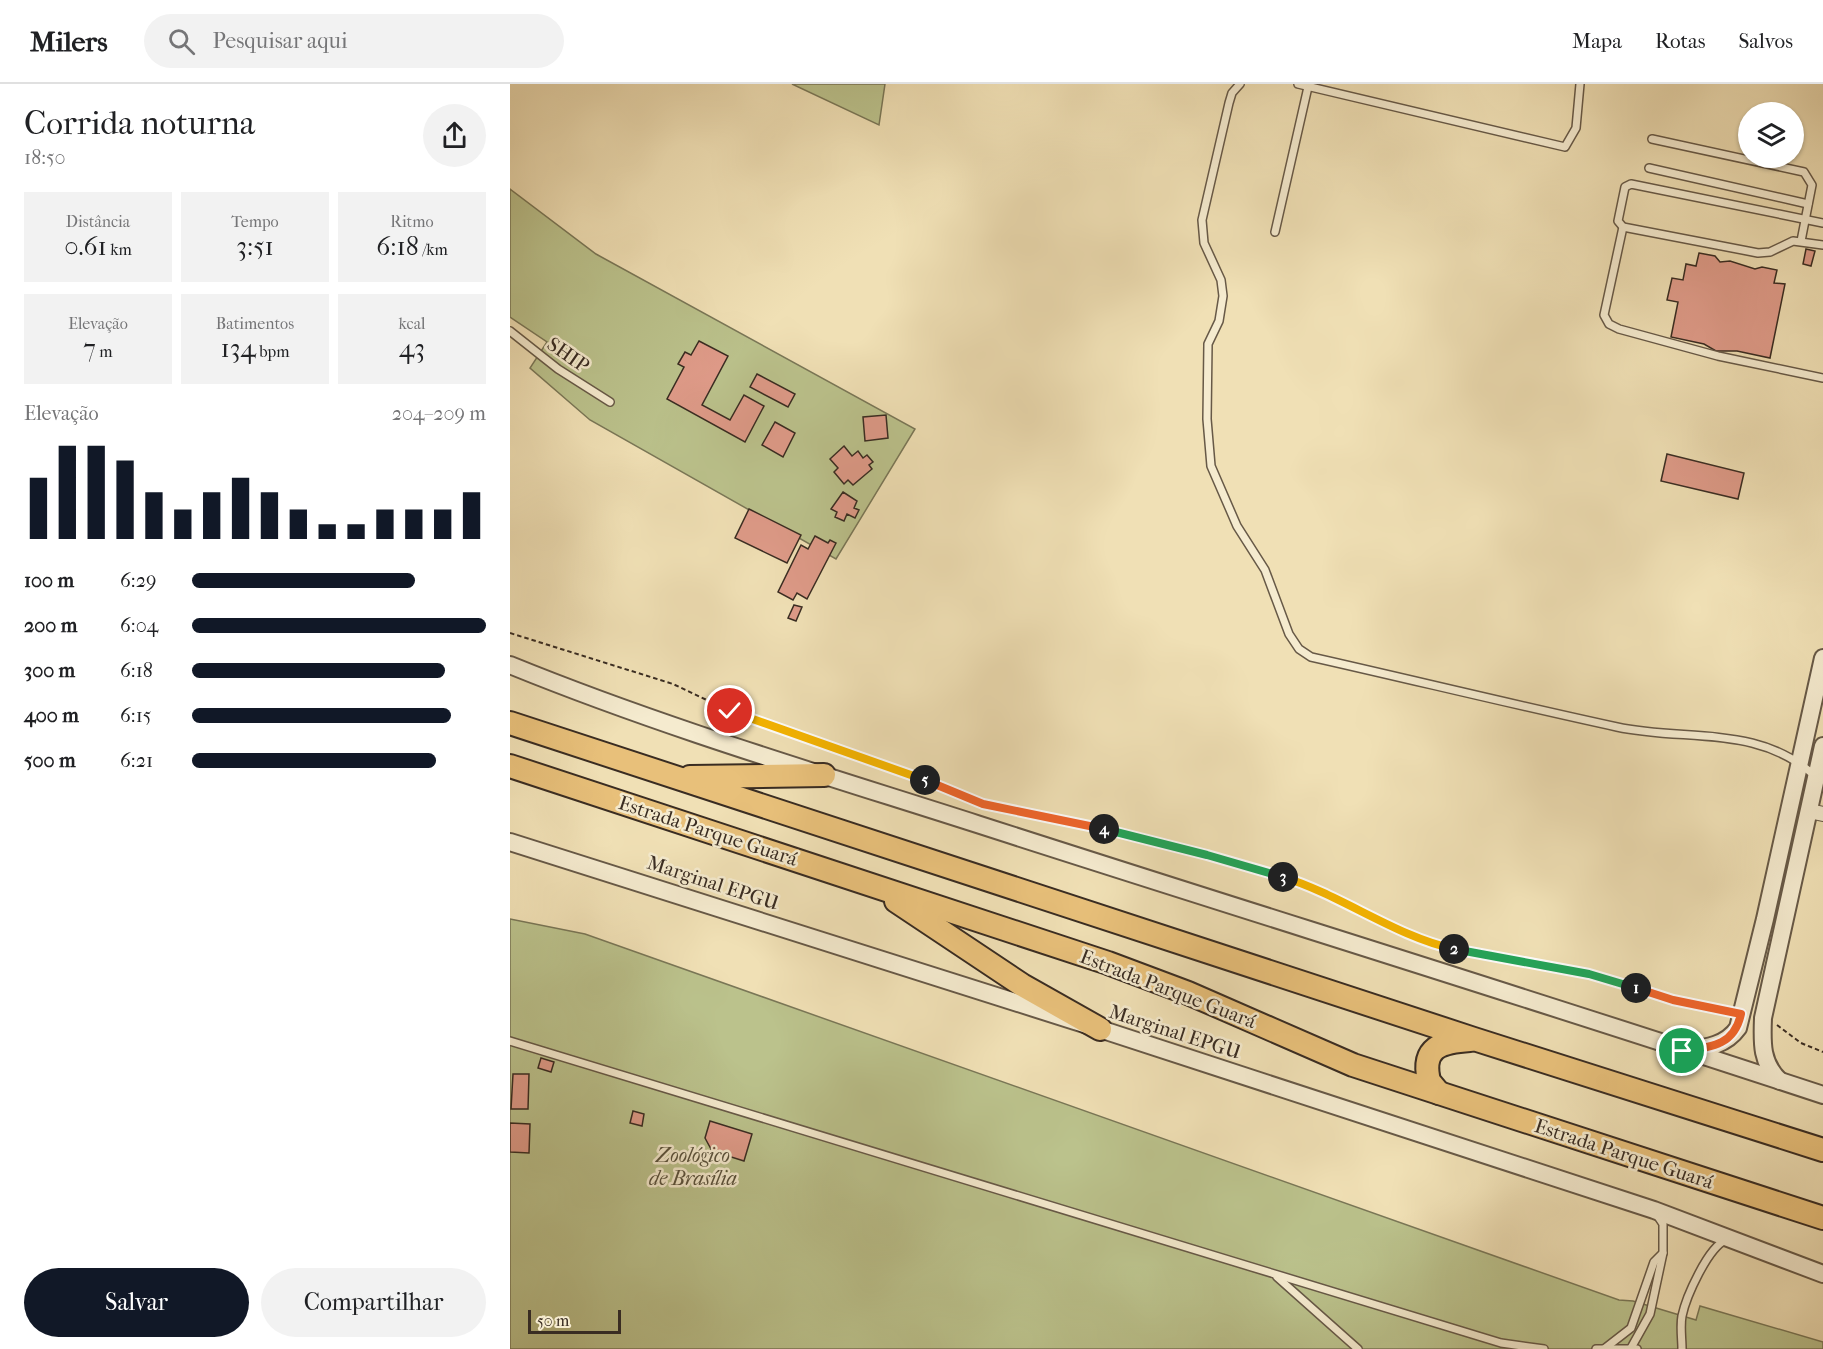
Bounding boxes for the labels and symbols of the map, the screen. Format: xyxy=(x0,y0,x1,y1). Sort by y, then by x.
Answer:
street label: SHIP xyxy=(543,332,593,378)
pin xyxy=(704,685,755,736)
pin: 5 xyxy=(910,765,940,795)
street label: Estrada Parque Guará xyxy=(616,791,801,871)
pin: 4 xyxy=(1089,814,1119,844)
street label: Marginal EPGU xyxy=(644,851,782,915)
pin: 3 xyxy=(1268,862,1298,892)
pin: 2 xyxy=(1439,934,1469,964)
street label: Estrada Parque Guará xyxy=(1077,945,1260,1033)
pin: 1 xyxy=(1621,973,1651,1003)
street label: Marginal EPGU xyxy=(1106,1000,1244,1064)
pin xyxy=(1656,1025,1707,1076)
street label: Estrada Parque Guará xyxy=(1532,1114,1717,1194)
park label: Zoológico de Brasília xyxy=(649,1144,737,1190)
scale bar xyxy=(528,1307,621,1334)

